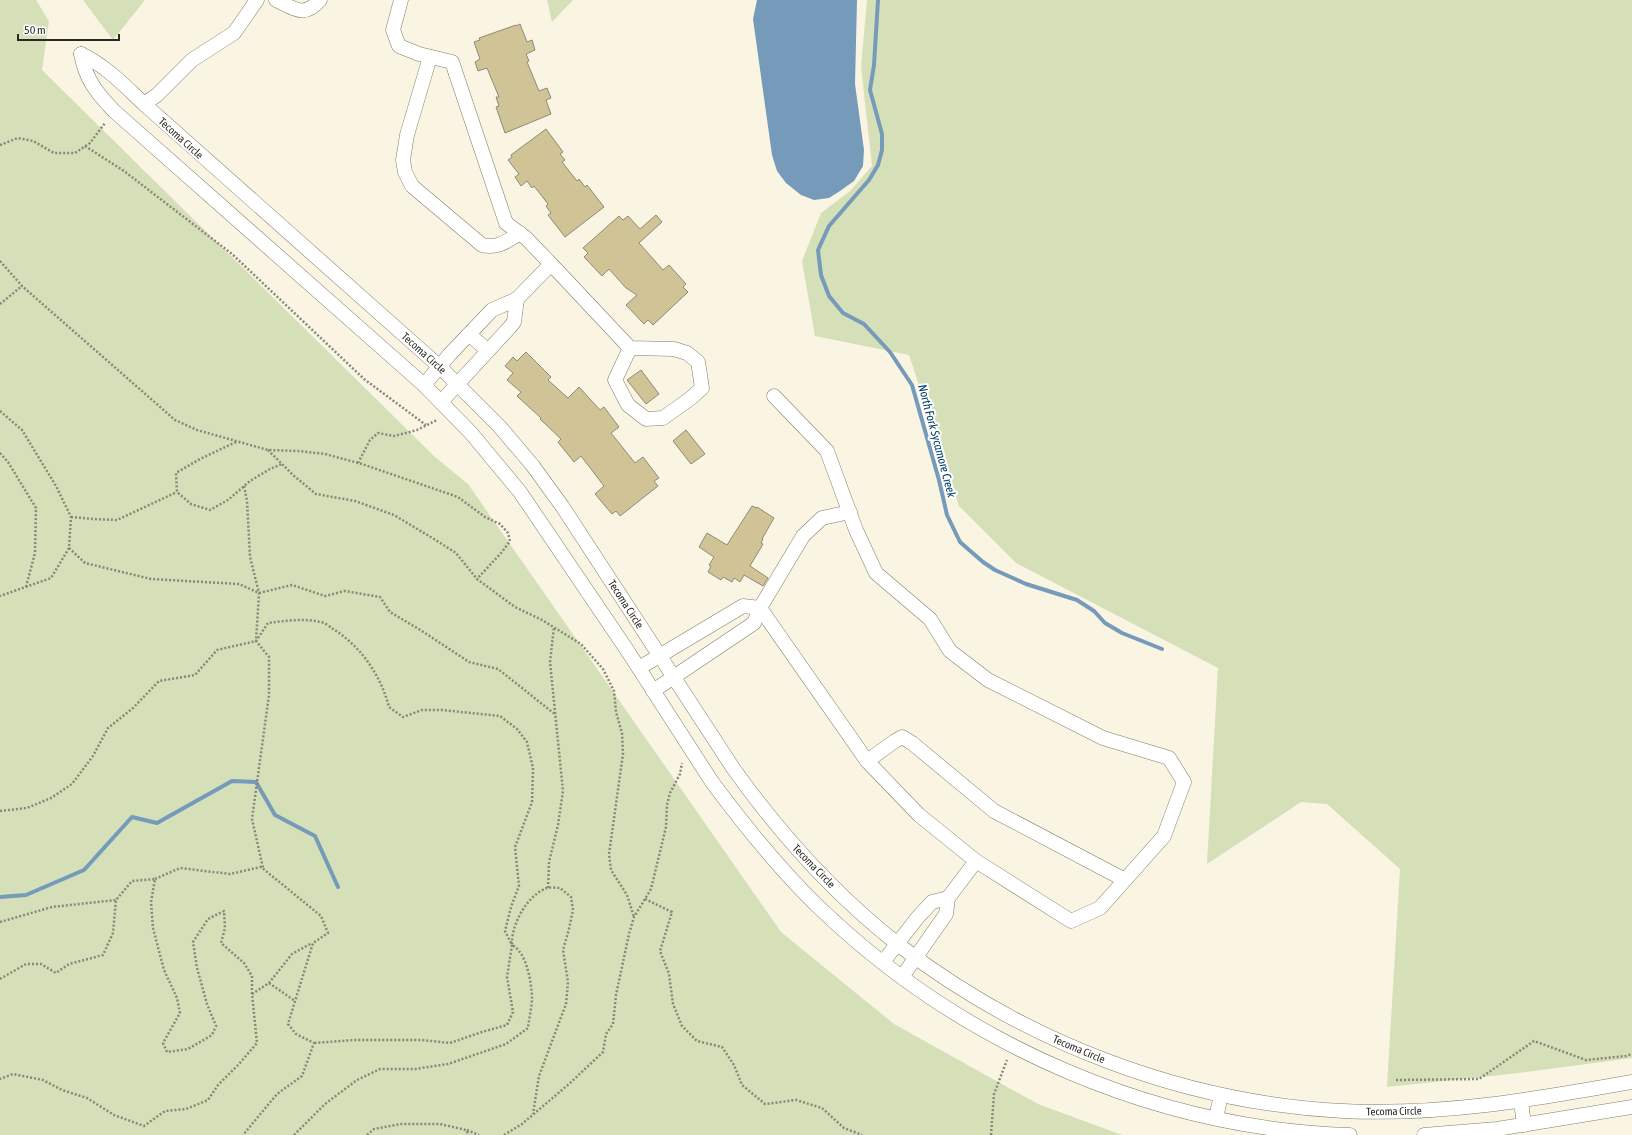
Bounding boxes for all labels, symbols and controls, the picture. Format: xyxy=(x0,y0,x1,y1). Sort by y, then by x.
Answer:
scale bar xyxy=(18,16,119,42)
text: 50 m xyxy=(24,23,46,37)
street label: Tecoma Circle xyxy=(156,115,206,161)
street label: Tecoma Circle xyxy=(399,330,449,376)
water label: North Fork Sycamore Creek xyxy=(915,383,959,500)
street label: Tecoma Circle xyxy=(606,577,646,631)
street label: Tecoma Circle xyxy=(790,842,838,890)
street label: Tecoma Circle xyxy=(1051,1033,1107,1065)
street label: Tecoma Circle xyxy=(1366,1105,1422,1117)

